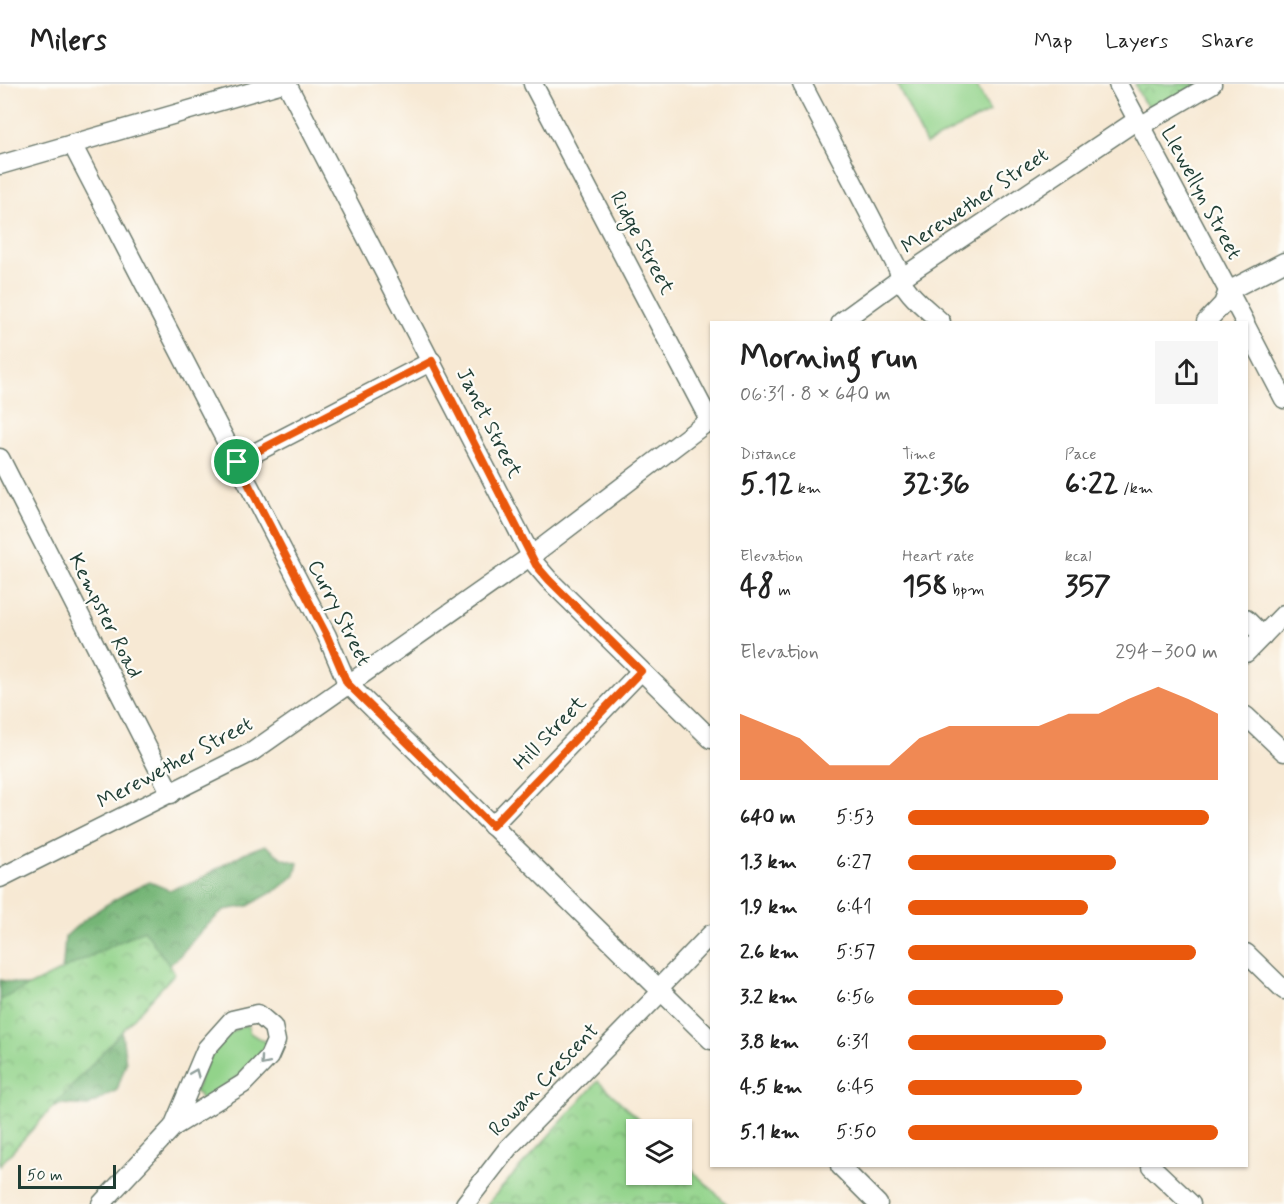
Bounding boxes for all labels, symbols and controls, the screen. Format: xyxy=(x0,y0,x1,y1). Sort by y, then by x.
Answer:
text: Milers xyxy=(30,23,107,60)
text: Map xyxy=(1034,27,1072,55)
text: Layers xyxy=(1105,27,1168,55)
text: Share xyxy=(1201,27,1254,55)
street label: Llewellyn Street xyxy=(1154,121,1248,265)
street label: Merewether Street xyxy=(896,141,1054,261)
street label: Ridge Street xyxy=(602,186,681,301)
text: Morning run xyxy=(740,336,918,380)
button: share xyxy=(1155,341,1218,404)
street label: Janet Street xyxy=(449,363,529,483)
text: 06:31 · 8 × 640 m xyxy=(740,381,891,408)
pin xyxy=(211,436,262,487)
text: Distance xyxy=(740,444,796,465)
text: Time xyxy=(902,444,936,465)
text: Pace xyxy=(1065,444,1097,465)
icon: arrive xyxy=(220,445,253,478)
text: 5.12 xyxy=(740,465,794,504)
text: 32:36 xyxy=(902,465,970,504)
text: 6:22 xyxy=(1065,465,1119,504)
text: km xyxy=(794,478,821,499)
text: /km xyxy=(1119,478,1153,499)
text: Elevation xyxy=(740,546,803,567)
text: Heart rate xyxy=(902,546,974,567)
text: kcal xyxy=(1065,546,1092,567)
street label: Kempster Road xyxy=(61,549,149,683)
street label: Curry Street xyxy=(300,555,378,671)
text: 48 xyxy=(740,567,774,606)
text: 158 xyxy=(902,567,948,606)
text: 357 xyxy=(1065,567,1111,606)
text: m xyxy=(774,580,791,601)
text: bpm xyxy=(948,580,984,601)
text: Elevation xyxy=(740,639,819,666)
text: 294–300 m xyxy=(1115,639,1218,666)
street label: Hill Street xyxy=(507,689,593,776)
street label: Merewether Street xyxy=(92,710,258,816)
text: 640 m xyxy=(740,804,796,831)
text: 5:53 xyxy=(836,804,874,831)
text: 1.3 km xyxy=(740,849,797,876)
text: 6:27 xyxy=(836,849,871,876)
text: 1.9 km xyxy=(740,894,798,921)
text: 6:41 xyxy=(836,894,872,921)
text: 2.6 km xyxy=(740,939,799,966)
text: 5:57 xyxy=(836,939,875,966)
text: 3.2 km xyxy=(740,984,798,1011)
text: 6:56 xyxy=(836,984,875,1011)
street label: Rowan Crescent xyxy=(483,1017,605,1143)
text: 3.8 km xyxy=(740,1029,799,1056)
text: 6:31 xyxy=(836,1029,869,1056)
one-way arrow xyxy=(260,1055,271,1066)
one-way arrow xyxy=(188,1069,200,1080)
text: 4.5 km xyxy=(740,1074,802,1101)
text: 6:45 xyxy=(836,1074,874,1101)
map controls xyxy=(626,1119,692,1185)
button: layers xyxy=(626,1119,692,1185)
text: 5.1 km xyxy=(740,1119,800,1146)
text: 5:50 xyxy=(836,1119,877,1146)
scale bar xyxy=(18,1162,116,1190)
text: 50 m xyxy=(27,1165,63,1186)

